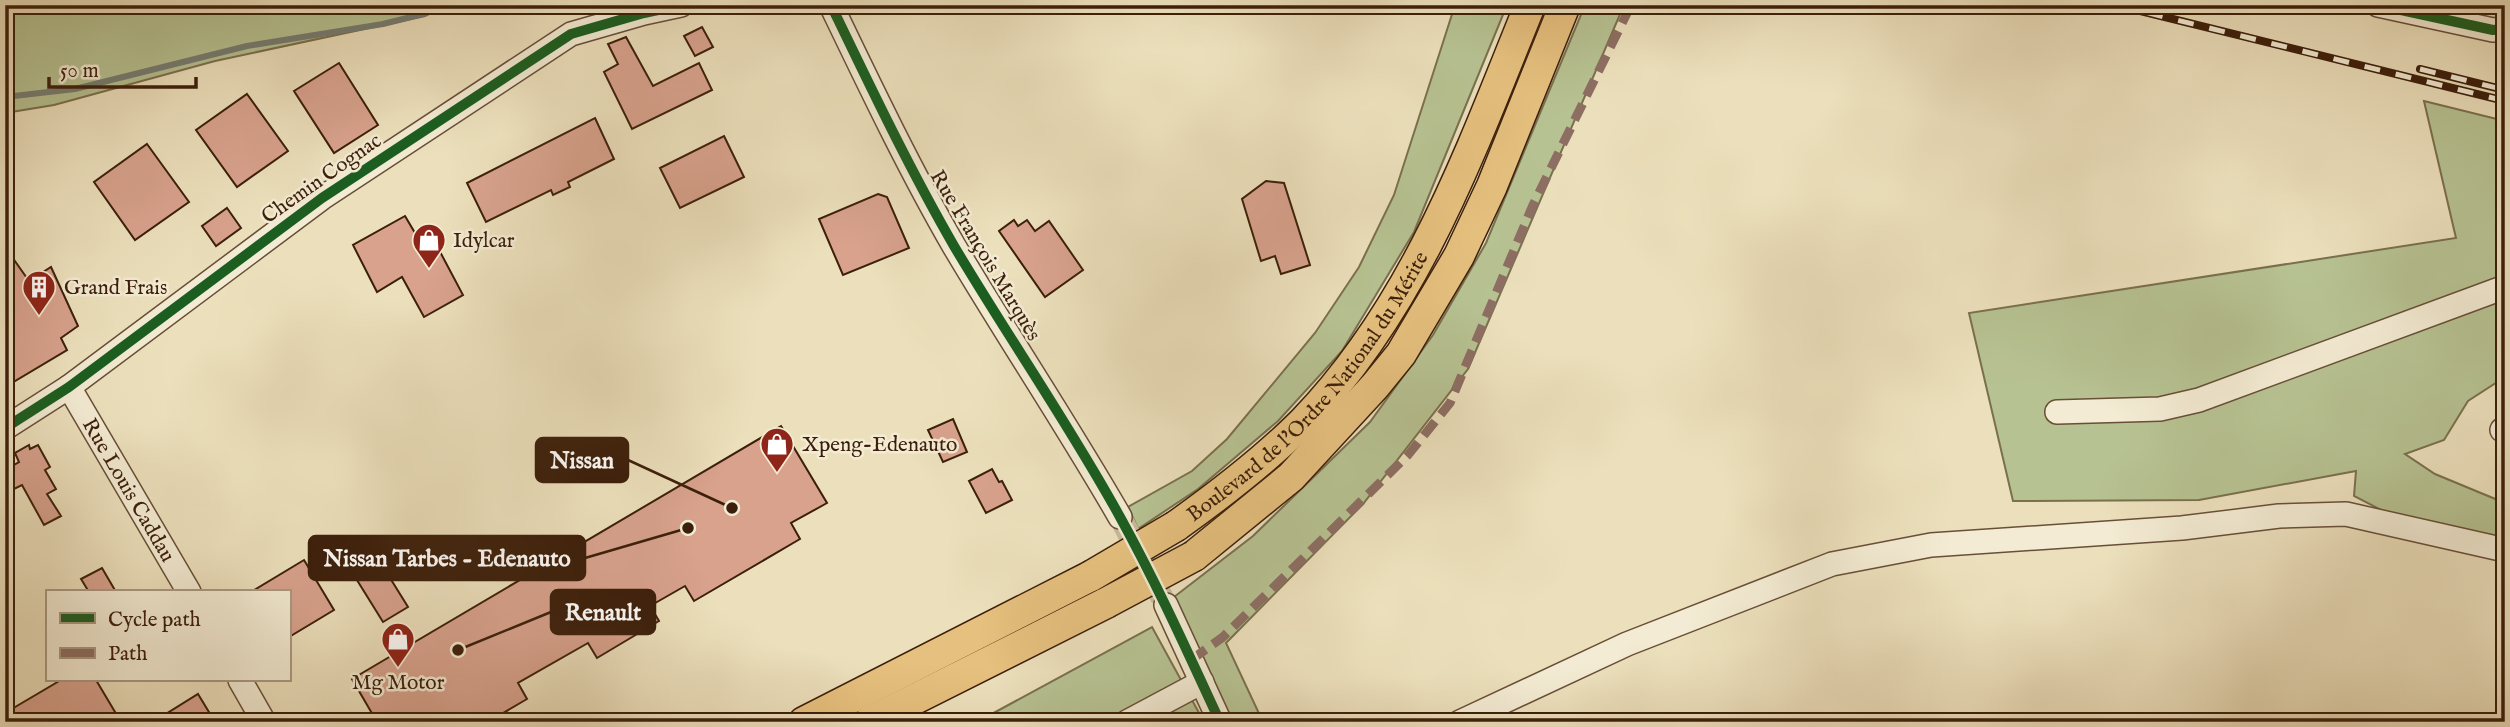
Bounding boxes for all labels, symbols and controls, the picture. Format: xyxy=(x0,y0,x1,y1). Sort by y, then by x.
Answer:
scale bar xyxy=(49,46,196,90)
text: 50 m xyxy=(60,58,99,85)
street label: Chemin Cognac xyxy=(257,128,387,231)
street label: Rue François Marquès xyxy=(923,165,1046,346)
shop icon: Idylcar xyxy=(410,221,448,270)
place label: Idylcar xyxy=(453,228,515,255)
street label: Boulevard de l'Ordre National du Mérite xyxy=(1182,247,1436,529)
building icon: Grand Frais xyxy=(20,268,58,317)
place label: Grand Frais xyxy=(64,275,167,302)
street label: Rue Louis Caddau xyxy=(75,414,181,567)
shop icon: Xpeng-Edenauto xyxy=(758,425,796,474)
place label: Xpeng-Edenauto xyxy=(802,432,957,459)
callout: Nissan xyxy=(536,438,628,482)
text: Nissan xyxy=(549,447,615,476)
callout: Nissan Tarbes - Edenauto xyxy=(309,536,585,580)
text: Nissan Tarbes - Edenauto xyxy=(322,545,571,574)
legend xyxy=(46,590,290,682)
callout: Renault xyxy=(551,590,655,634)
text: Renault xyxy=(565,599,641,628)
text: Cycle path xyxy=(108,607,201,634)
shop icon: Mg Motor xyxy=(379,620,417,669)
text: Path xyxy=(108,641,147,668)
place label: Mg Motor xyxy=(352,670,445,697)

